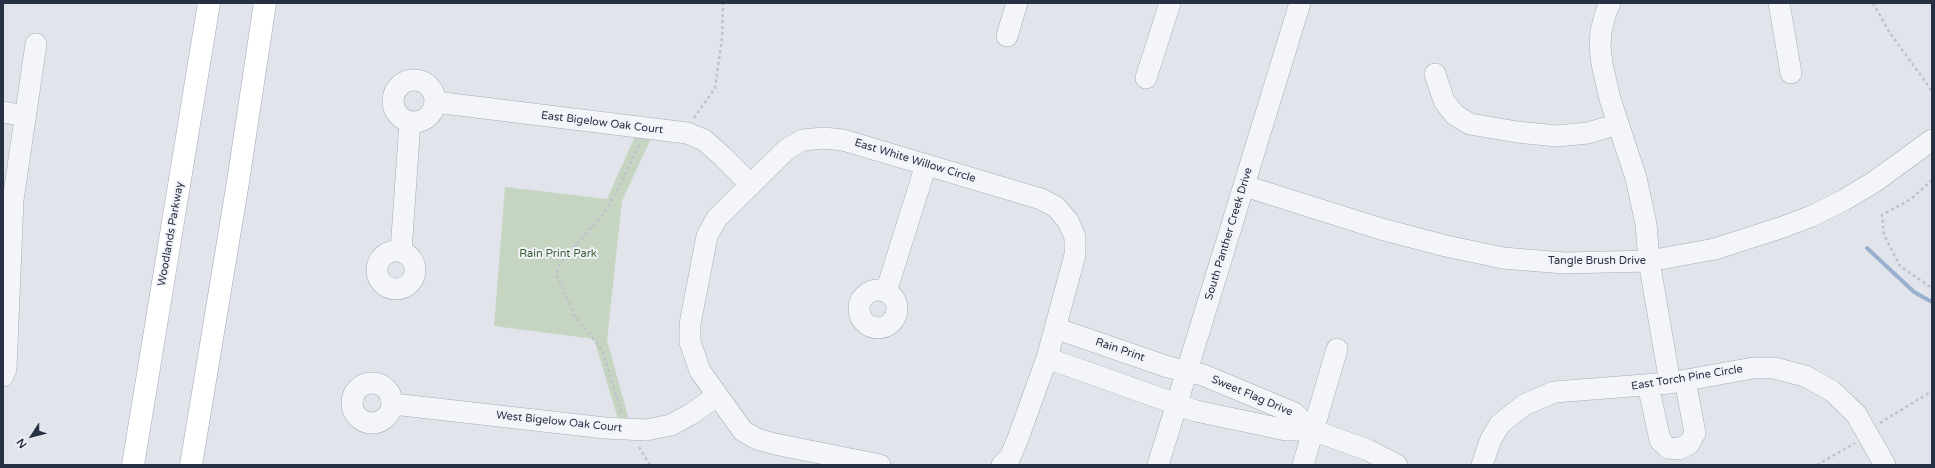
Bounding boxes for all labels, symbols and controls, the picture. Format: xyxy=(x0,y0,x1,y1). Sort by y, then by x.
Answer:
street label: East Bigelow Oak Court xyxy=(540,109,664,137)
street label: East White Willow Circle xyxy=(853,136,977,186)
street label: South Panther Creek Drive xyxy=(1203,166,1255,302)
street label: Woodlands Parkway xyxy=(155,181,187,287)
park label: Rain Print Park xyxy=(519,247,597,261)
street label: Tangle Brush Drive xyxy=(1548,254,1646,268)
street label: Rain Print xyxy=(1094,335,1146,365)
street label: East Torch Pine Circle xyxy=(1630,363,1744,393)
street label: Sweet Flag Drive xyxy=(1209,373,1295,419)
street label: West Bigelow Oak Court xyxy=(495,409,623,435)
north arrow xyxy=(12,416,52,456)
text: N xyxy=(14,436,30,451)

